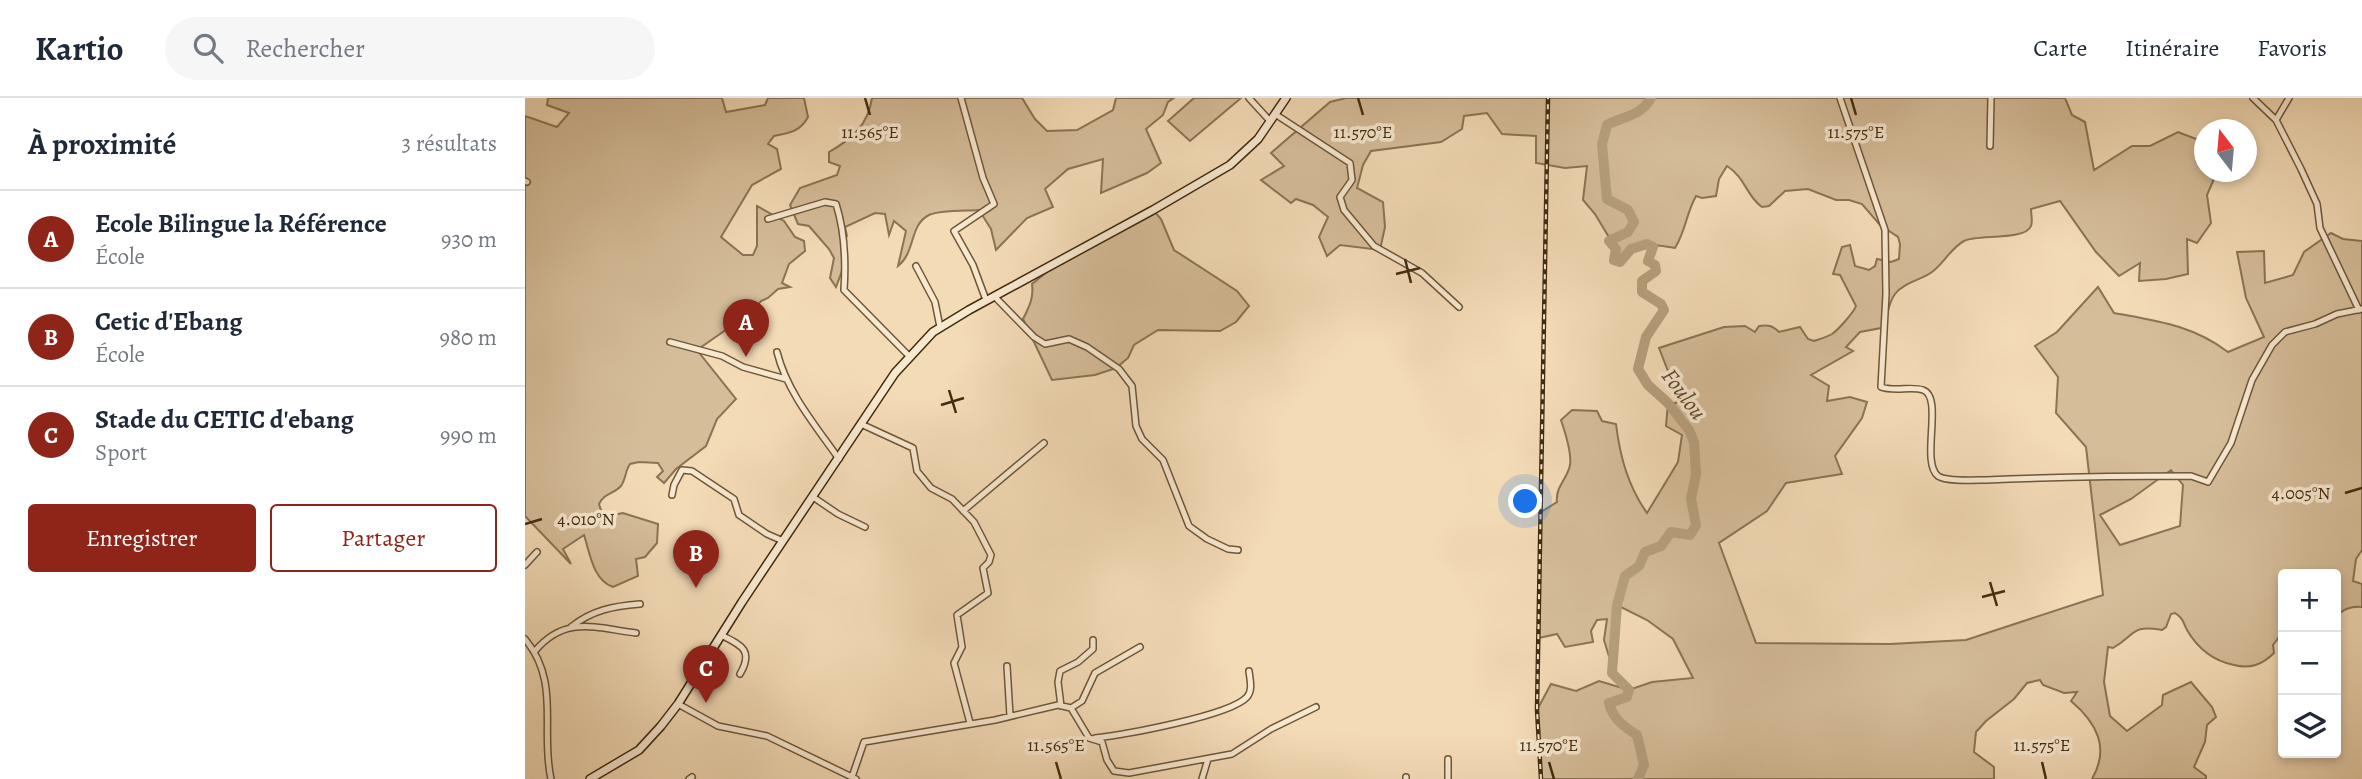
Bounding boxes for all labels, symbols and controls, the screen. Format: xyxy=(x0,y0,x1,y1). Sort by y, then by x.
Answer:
search box xyxy=(165,17,655,80)
text: Kartio xyxy=(35,26,123,71)
icon: search xyxy=(189,29,227,67)
text: Rechercher xyxy=(245,31,365,66)
text: Carte xyxy=(2033,32,2087,64)
text: Itinéraire xyxy=(2125,32,2219,64)
text: Favoris xyxy=(2257,32,2327,64)
north arrow xyxy=(2194,119,2257,182)
text: 11.565°E xyxy=(841,120,899,144)
text: 11.570°E xyxy=(1334,120,1392,144)
text: 11.575°E xyxy=(1828,120,1884,144)
text: À proximité xyxy=(28,124,176,164)
text: 3 résultats xyxy=(402,128,497,159)
text: Ecole Bilingue la Référence xyxy=(95,206,387,241)
text: A xyxy=(44,224,58,255)
text: 930 m xyxy=(441,224,497,255)
text: École xyxy=(95,241,145,272)
pin: A xyxy=(723,299,769,357)
text: Cetic d'Ebang xyxy=(95,304,243,339)
text: B xyxy=(44,322,58,353)
text: 980 m xyxy=(439,322,497,353)
text: École xyxy=(95,339,145,370)
water label: Foulou xyxy=(1654,362,1714,426)
text: Stade du CETIC d'ebang xyxy=(95,402,354,437)
text: C xyxy=(44,420,58,451)
text: 990 m xyxy=(440,420,497,451)
text: Sport xyxy=(95,437,147,468)
text: 4.005°N xyxy=(2272,481,2331,505)
your location xyxy=(1508,484,1542,518)
button: Enregistrer xyxy=(28,504,256,572)
button: Partager xyxy=(270,504,497,572)
text: 4.010°N xyxy=(557,507,615,531)
pin: B xyxy=(673,530,719,588)
map controls xyxy=(2278,569,2341,758)
button: + xyxy=(2278,569,2341,632)
button: − xyxy=(2278,632,2341,695)
pin: C xyxy=(683,645,729,703)
button: layers xyxy=(2278,695,2341,758)
text: 11.565°E xyxy=(1027,733,1085,757)
text: 11.570°E xyxy=(1520,733,1578,757)
text: 11.575°E xyxy=(2014,733,2070,757)

